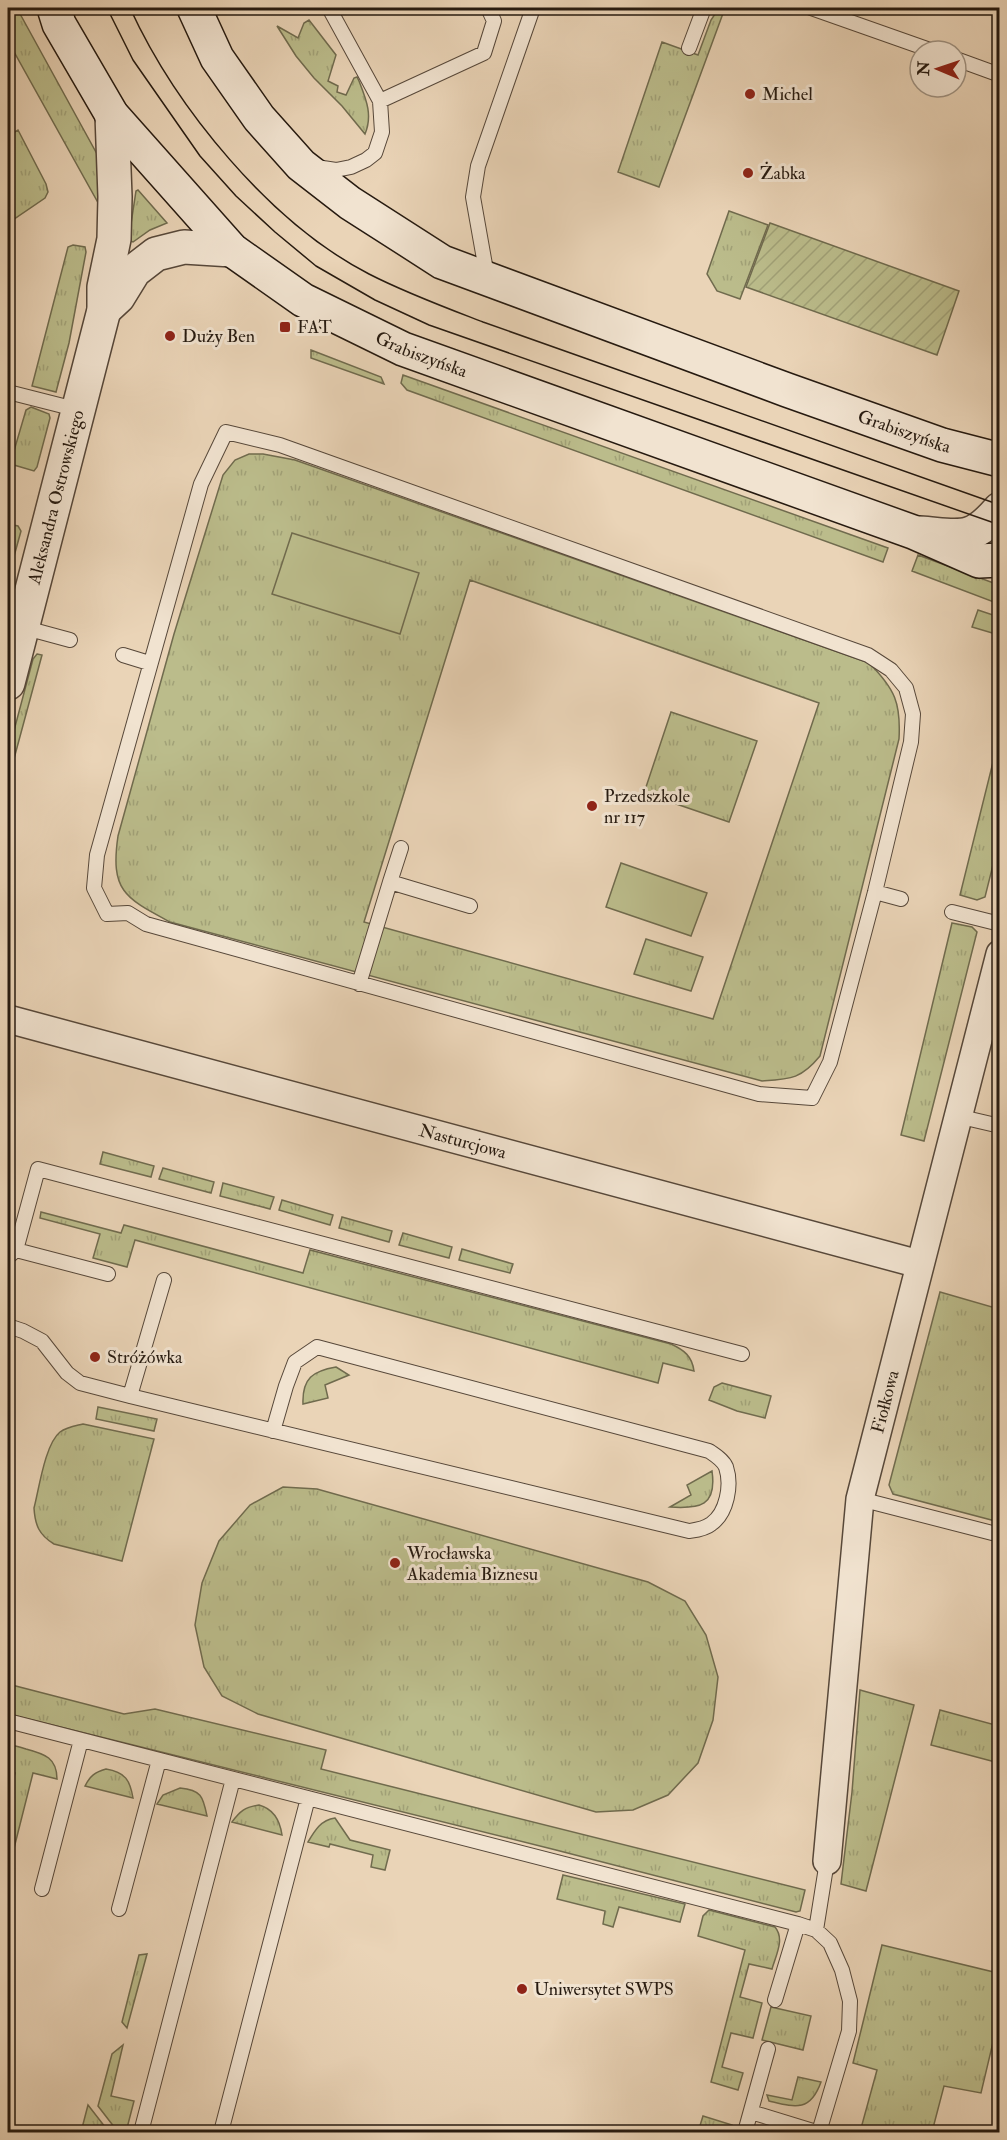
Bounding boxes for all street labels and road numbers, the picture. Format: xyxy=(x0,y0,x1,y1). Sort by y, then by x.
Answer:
street label: Grabiszyńska xyxy=(372,326,471,383)
street label: Grabiszyńska xyxy=(855,405,954,458)
street label: Aleksandra Ostrowskiego xyxy=(22,407,89,588)
street label: Nasturcjowa xyxy=(417,1119,510,1164)
street label: Fiołkowa xyxy=(866,1367,904,1436)

